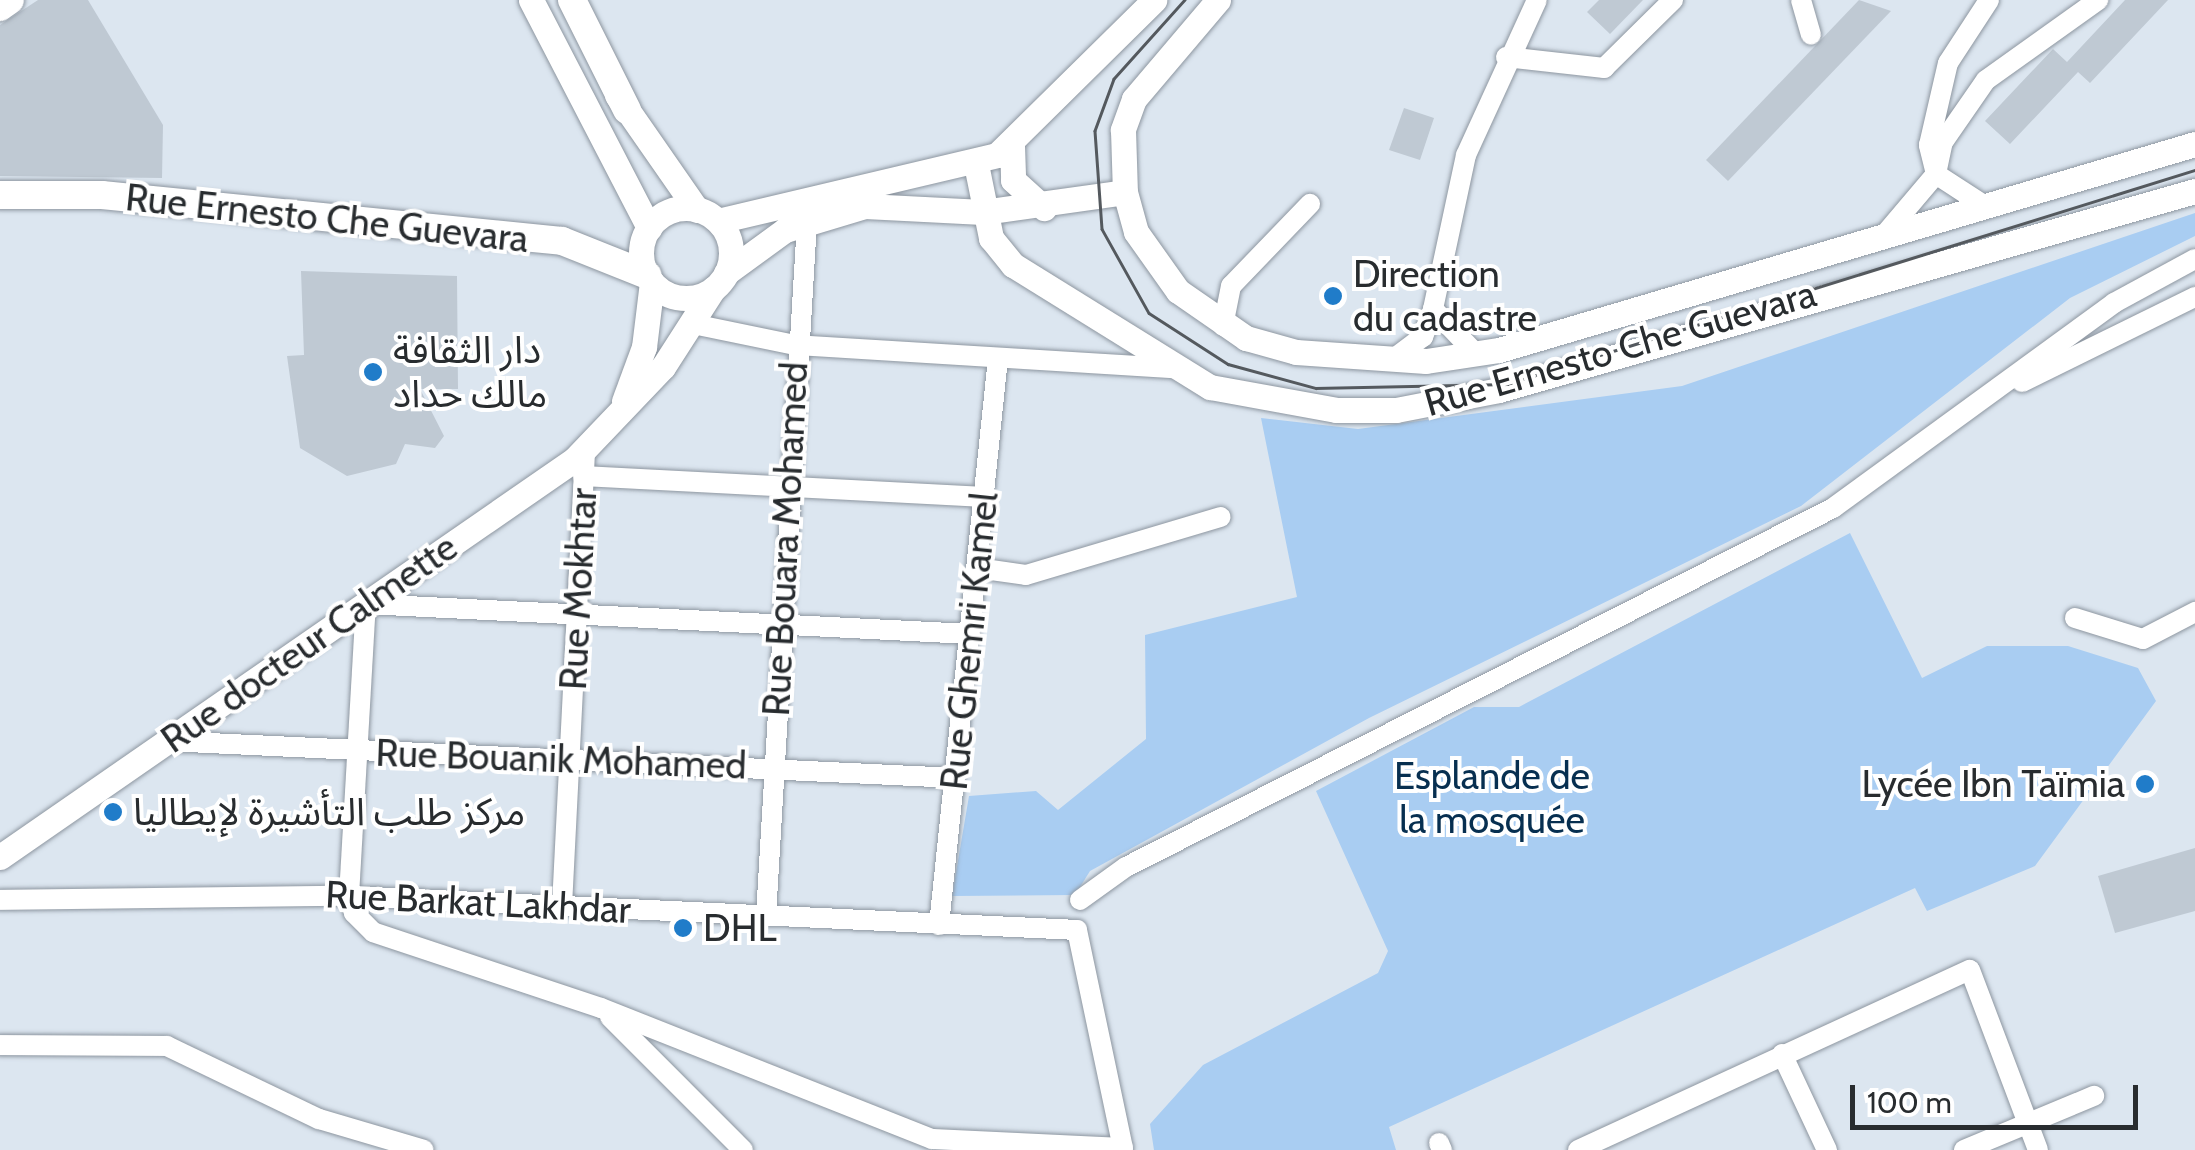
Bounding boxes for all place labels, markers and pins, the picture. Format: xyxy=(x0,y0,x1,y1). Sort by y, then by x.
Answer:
place label: Direction du cadastre xyxy=(1353,251,1537,340)
marker: Direction du cadastre xyxy=(1322,285,1344,307)
place label: دار الثقافة مالك حداد xyxy=(393,327,547,416)
marker: دار الثقافة مالك حداد xyxy=(362,361,384,383)
place label: Lycée Ibn Taïmia xyxy=(1861,761,2125,807)
marker: Lycée Ibn Taïmia xyxy=(2134,773,2156,795)
place label: مركز طلب التأشيرة لإيطاليا xyxy=(133,789,525,835)
marker: مركز طلب التأشيرة لإيطاليا xyxy=(102,801,124,823)
place label: DHL xyxy=(703,905,776,951)
marker: DHL xyxy=(672,917,694,939)

